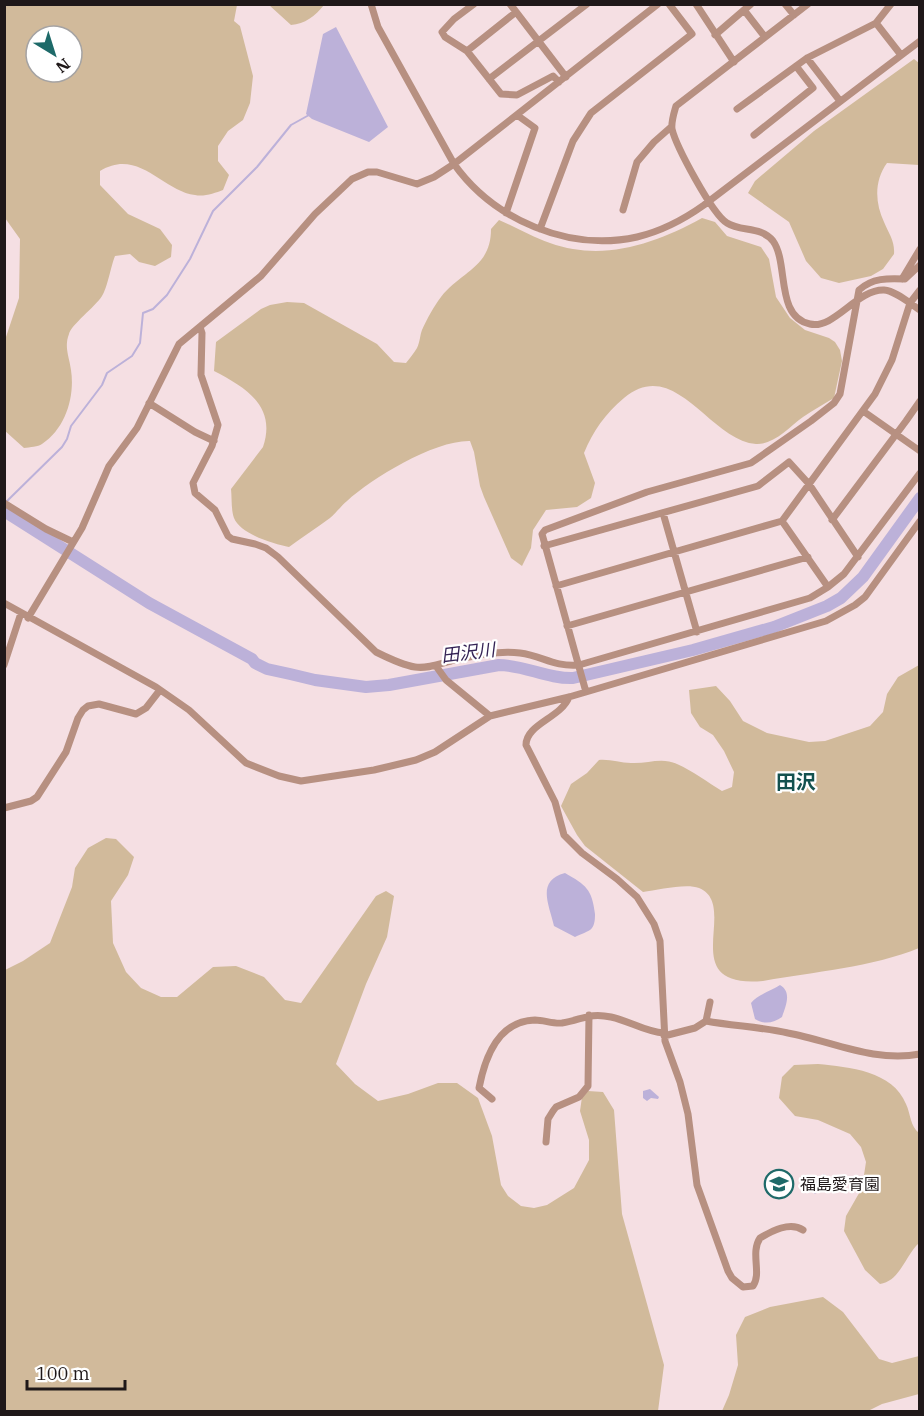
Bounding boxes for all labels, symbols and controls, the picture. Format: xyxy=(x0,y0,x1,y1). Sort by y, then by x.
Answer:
north arrow xyxy=(24,24,84,84)
text: N xyxy=(52,54,74,78)
water label: 田沢川 xyxy=(440,638,498,667)
district label: 田沢 xyxy=(776,768,816,795)
school or university icon: 福島愛育園 xyxy=(763,1168,795,1200)
place label: 福島愛育園 xyxy=(800,1174,880,1194)
scale bar xyxy=(27,1353,124,1391)
text: 100 m xyxy=(36,1362,90,1385)

